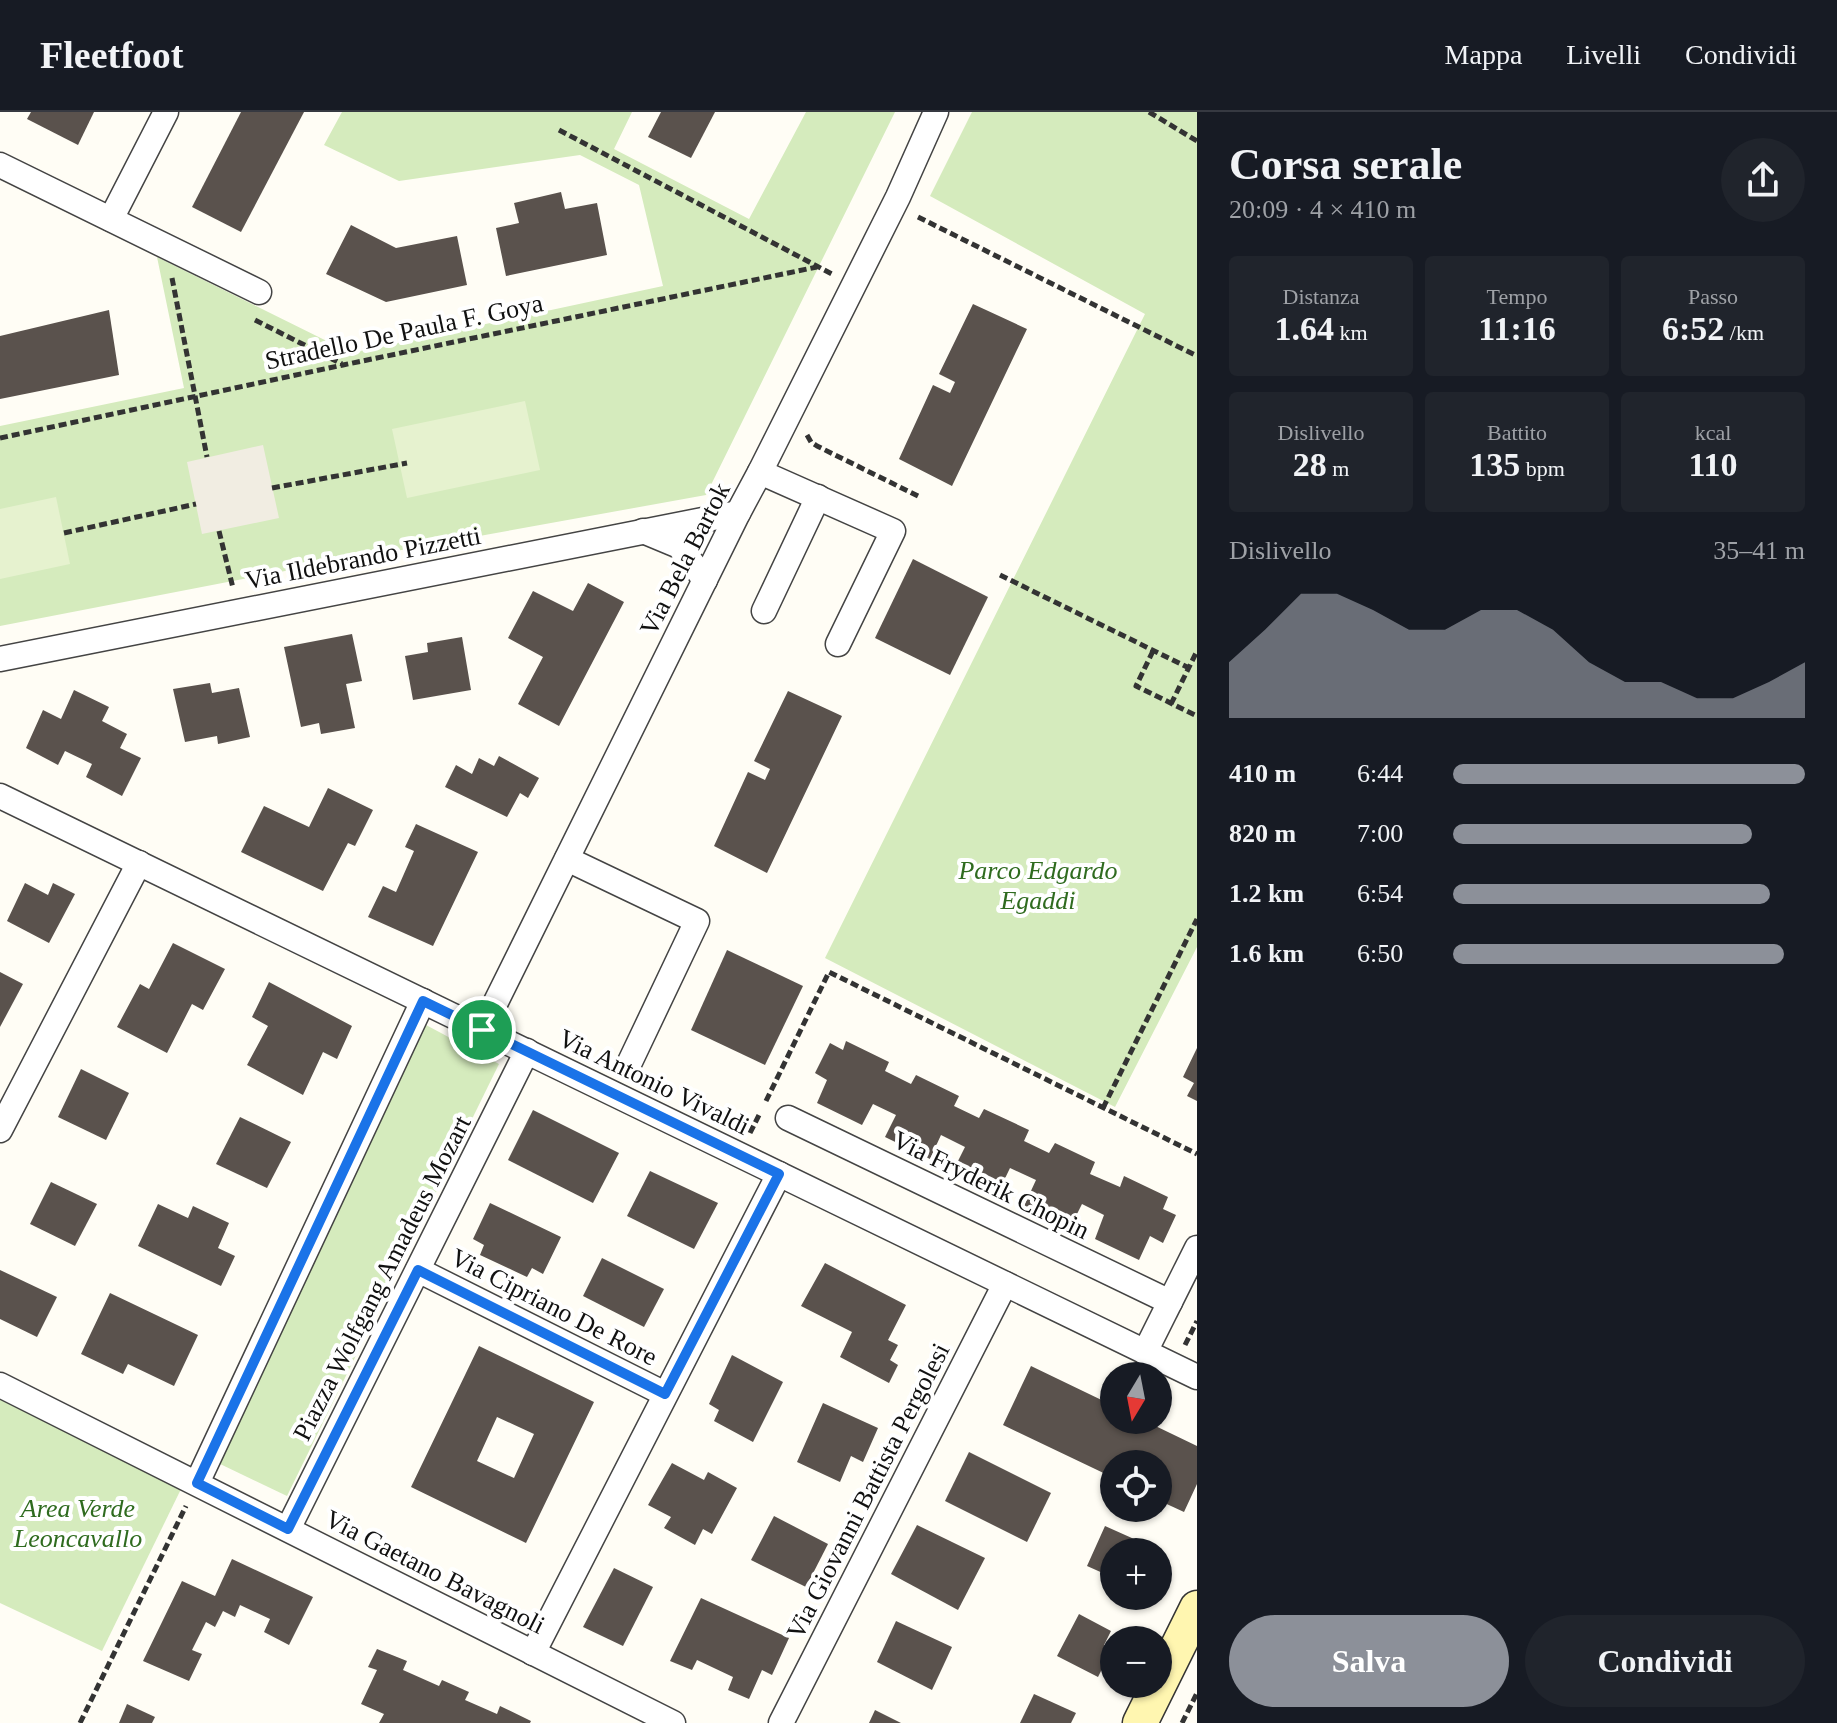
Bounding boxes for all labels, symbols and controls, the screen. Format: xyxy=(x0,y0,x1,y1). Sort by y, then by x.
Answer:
text: Fleetfoot xyxy=(40,34,183,76)
text: Mappa xyxy=(1445,39,1522,70)
text: Livelli xyxy=(1566,39,1641,70)
text: Condividi xyxy=(1685,39,1797,70)
button: share xyxy=(1721,138,1805,222)
text: Corsa serale xyxy=(1229,140,1462,189)
text: 20:09 · 4 × 410 m xyxy=(1229,195,1416,224)
text: Distanza xyxy=(1283,284,1359,309)
text: Tempo xyxy=(1487,284,1547,309)
text: Passo xyxy=(1688,284,1738,309)
street label: Stradello De Paula F. Goya xyxy=(263,288,546,376)
text: 1.64 xyxy=(1274,310,1334,347)
text: 11:16 xyxy=(1478,310,1556,347)
text: 6:52 xyxy=(1662,310,1724,347)
text: km xyxy=(1334,320,1368,345)
text: /km xyxy=(1724,320,1764,345)
text: Dislivello xyxy=(1278,420,1364,445)
text: Battito xyxy=(1487,420,1547,445)
text: kcal xyxy=(1695,420,1731,445)
text: 28 xyxy=(1293,446,1327,483)
text: 135 xyxy=(1469,446,1520,483)
text: 110 xyxy=(1688,446,1738,483)
text: m xyxy=(1327,456,1349,481)
text: bpm xyxy=(1520,456,1565,481)
street label: Via Bela Bartok xyxy=(634,478,736,640)
street label: Via Ildebrando Pizzetti xyxy=(243,521,483,595)
text: Dislivello xyxy=(1229,536,1332,565)
text: 35–41 m xyxy=(1713,536,1805,565)
text: 410 m xyxy=(1229,759,1296,788)
text: 6:44 xyxy=(1357,759,1403,788)
text: 820 m xyxy=(1229,819,1296,848)
text: 7:00 xyxy=(1357,819,1403,848)
park label: Parco Edgardo Egaddi xyxy=(957,856,1118,915)
text: 1.2 km xyxy=(1229,879,1304,908)
text: 6:54 xyxy=(1357,879,1403,908)
text: 1.6 km xyxy=(1229,939,1304,968)
text: 6:50 xyxy=(1357,939,1403,968)
pin xyxy=(448,996,516,1064)
icon: arrive xyxy=(460,1008,504,1052)
street label: Via Antonio Vivaldi xyxy=(554,1023,754,1141)
street label: Piazza Wolfgang Amadeus Mozart xyxy=(287,1110,477,1445)
street label: Via Fryderik Chopin xyxy=(888,1125,1094,1245)
street label: Via Cipriano De Rore xyxy=(446,1242,662,1372)
street label: Via Giovanni Battista Pergolesi xyxy=(781,1338,955,1644)
north arrow xyxy=(1100,1362,1172,1434)
map controls xyxy=(1100,1362,1172,1698)
button: locate xyxy=(1100,1450,1172,1522)
park label: Area Verde Leoncavallo xyxy=(13,1494,142,1553)
street label: Via Gaetano Bavagnoli xyxy=(320,1504,550,1640)
button: + xyxy=(1100,1538,1172,1610)
button: Salva xyxy=(1229,1615,1509,1707)
button: Condividi xyxy=(1525,1615,1805,1707)
button: − xyxy=(1100,1626,1172,1698)

